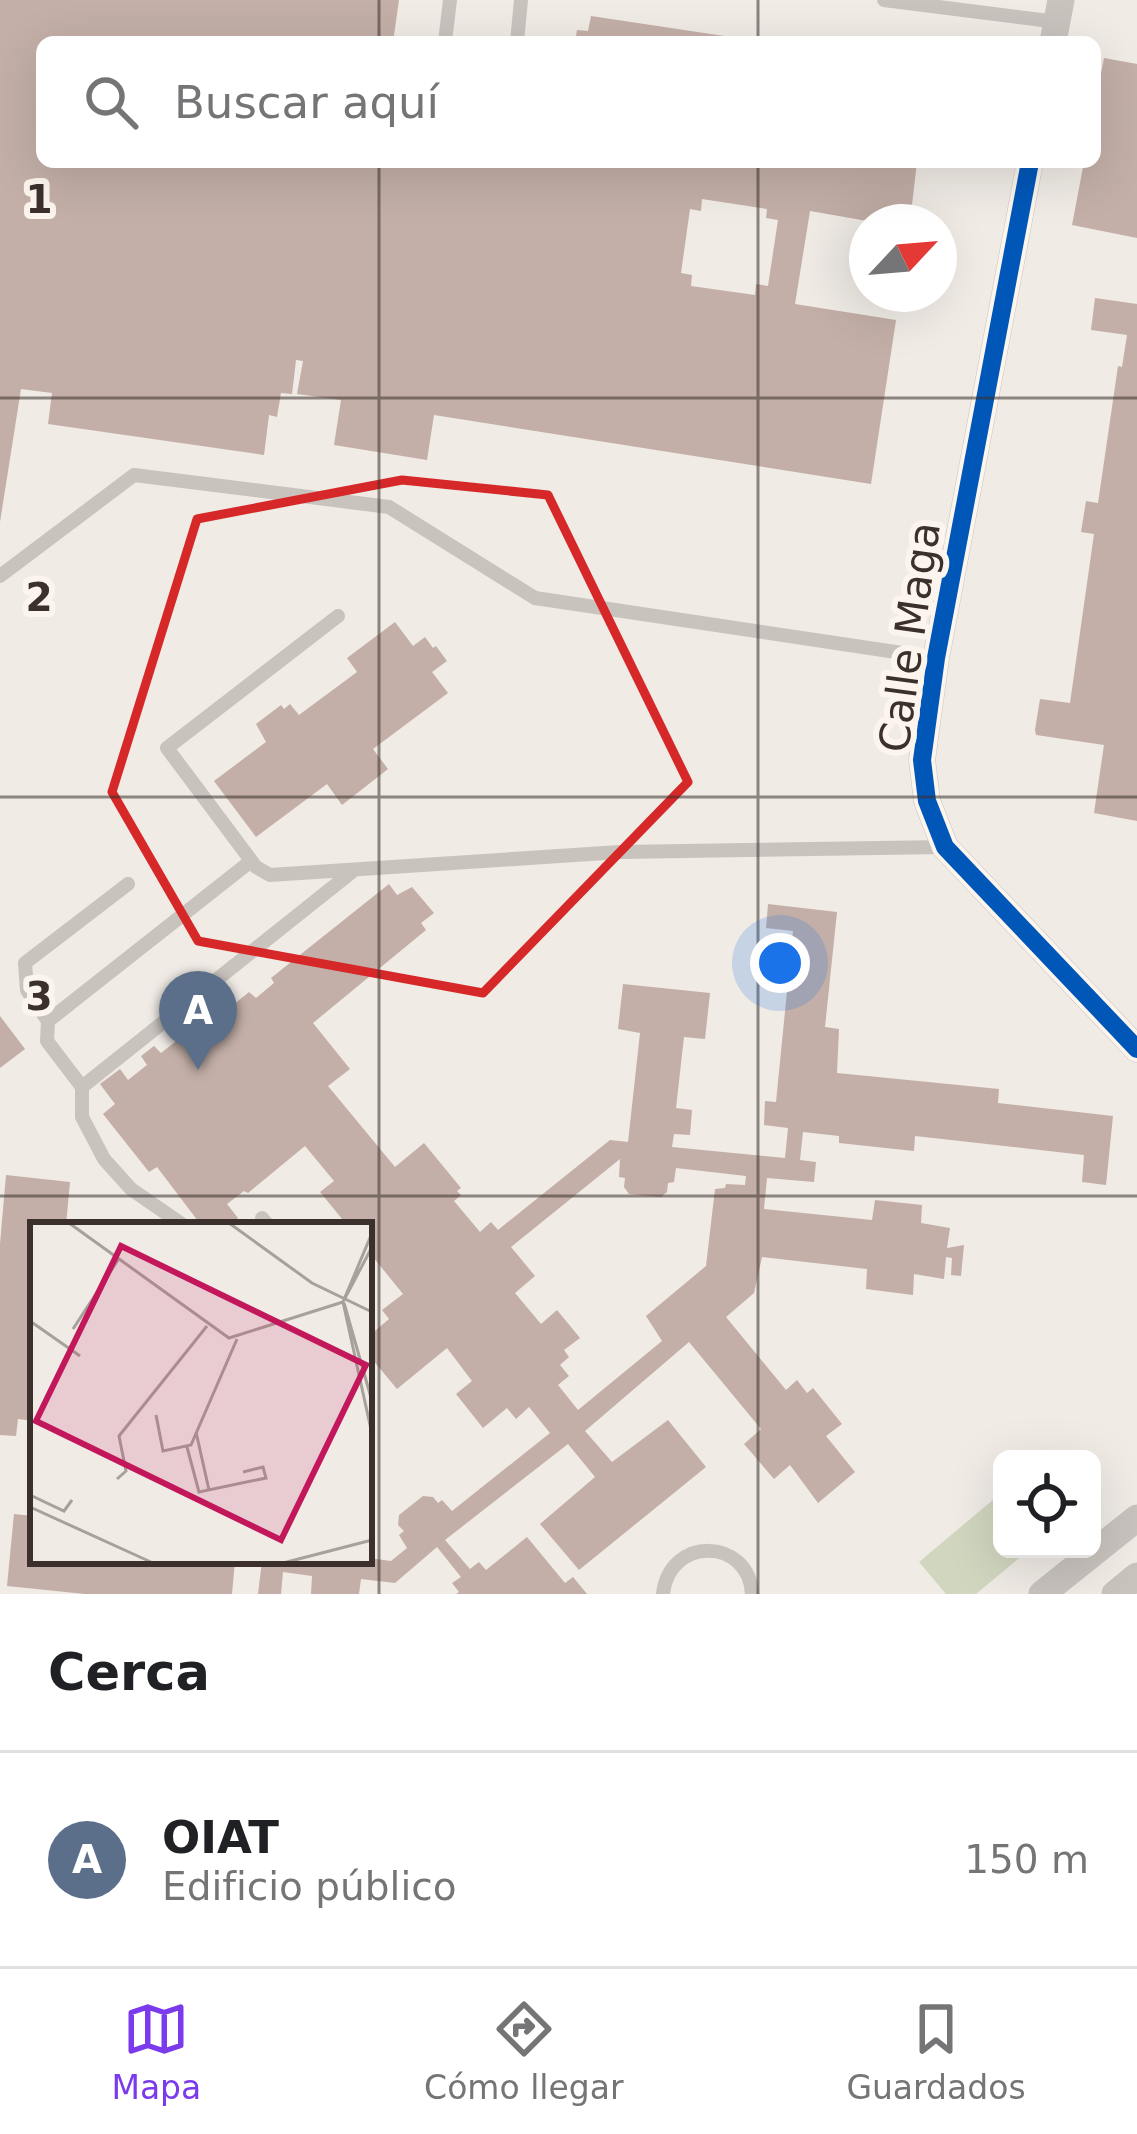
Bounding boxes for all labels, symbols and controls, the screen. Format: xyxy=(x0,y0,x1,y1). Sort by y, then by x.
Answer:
search box xyxy=(36,36,1101,168)
icon: search xyxy=(78,69,144,135)
text: Buscar aquí xyxy=(174,76,439,129)
text: 1 xyxy=(25,177,53,222)
north arrow xyxy=(849,204,957,312)
street label: Calle Maga xyxy=(869,519,950,755)
text: 2 xyxy=(25,575,53,620)
your location xyxy=(750,933,810,993)
pin: A xyxy=(159,971,237,1070)
text: 3 xyxy=(25,974,53,1019)
inset map xyxy=(30,1222,372,1564)
map controls xyxy=(993,1450,1101,1558)
button: locate xyxy=(993,1450,1101,1558)
text: Cerca xyxy=(48,1643,210,1702)
text: OIAT xyxy=(162,1811,279,1864)
text: A xyxy=(72,1837,102,1882)
text: 150 m xyxy=(964,1837,1089,1882)
text: Edificio público xyxy=(162,1864,457,1909)
tab: Mapa xyxy=(111,1996,201,2107)
tab: Cómo llegar xyxy=(424,1996,624,2107)
tab: Guardados xyxy=(846,1996,1026,2107)

